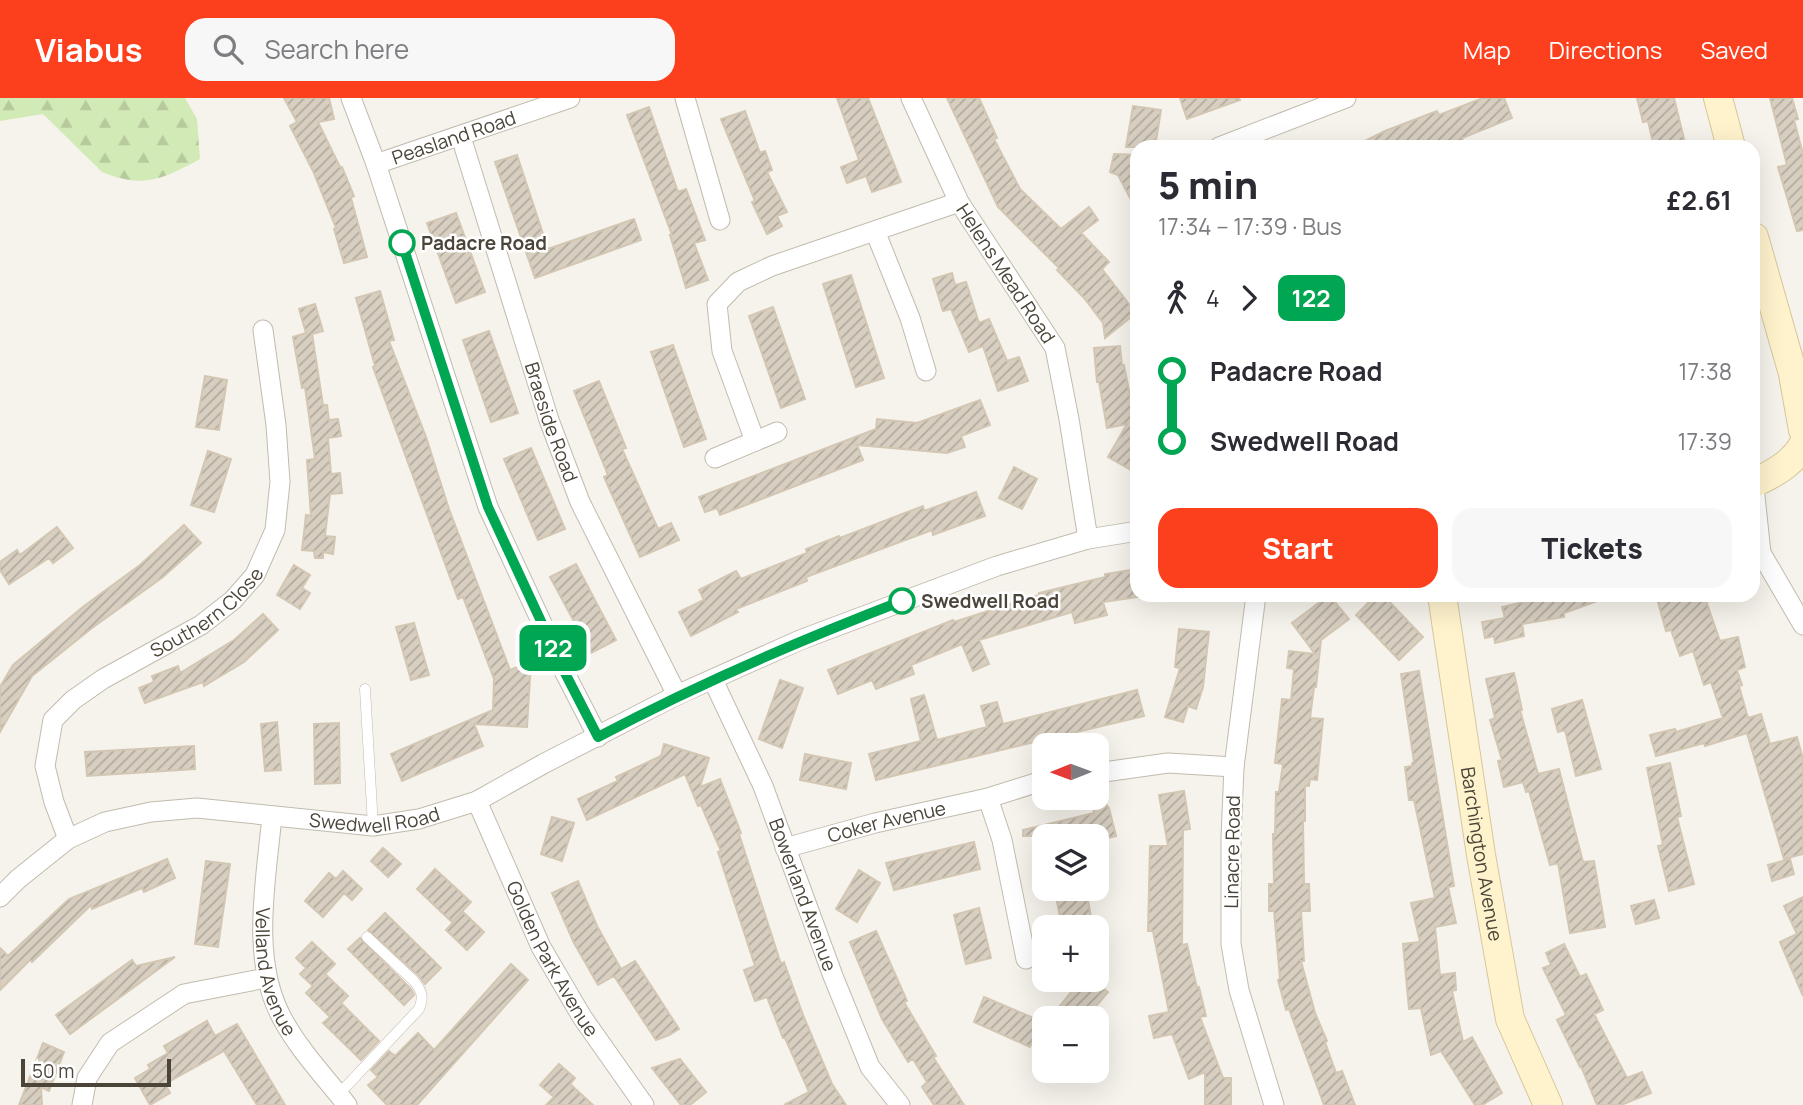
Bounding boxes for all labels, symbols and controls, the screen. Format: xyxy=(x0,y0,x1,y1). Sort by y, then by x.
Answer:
search box xyxy=(185,18,675,81)
text: Viabus xyxy=(35,27,143,72)
icon: search xyxy=(209,30,247,68)
text: Search here xyxy=(265,31,409,67)
text: Map xyxy=(1463,33,1511,66)
text: Directions xyxy=(1549,33,1662,66)
text: Saved xyxy=(1700,33,1768,66)
street label: Peasland Road xyxy=(388,104,519,171)
text: 5 min xyxy=(1158,158,1258,210)
text: £2.61 xyxy=(1667,182,1732,218)
street label: Helens Mead Road xyxy=(951,199,1061,348)
text: 17:34 – 17:39 · Bus xyxy=(1158,210,1342,242)
marker: Padacre Road xyxy=(389,230,415,256)
place label: Padacre Road xyxy=(421,230,547,256)
icon: walk xyxy=(1158,279,1196,317)
icon: forward xyxy=(1230,279,1268,317)
text: 122 xyxy=(1292,281,1331,314)
text: 4 xyxy=(1206,282,1220,314)
text: Padacre Road xyxy=(1210,353,1382,389)
text: 17:38 xyxy=(1679,355,1732,387)
street label: Braeside Road xyxy=(519,359,584,486)
text: Swedwell Road xyxy=(1210,423,1399,459)
text: 17:39 xyxy=(1678,425,1732,457)
button: Start xyxy=(1158,508,1438,588)
button: Tickets xyxy=(1452,508,1732,588)
street label: Southern Close xyxy=(145,564,269,664)
marker: Swedwell Road xyxy=(889,588,915,614)
place label: Swedwell Road xyxy=(921,588,1059,614)
line badge: 122 xyxy=(513,625,593,671)
text: 122 xyxy=(533,631,573,664)
north arrow xyxy=(1032,733,1110,810)
map controls xyxy=(1032,733,1109,1083)
street label: Barchington Avenue xyxy=(1455,765,1509,943)
street label: Coker Avenue xyxy=(824,795,948,849)
street label: Linacre Road xyxy=(1218,795,1246,909)
street label: Swedwell Road xyxy=(308,800,443,839)
street label: Bowerland Avenue xyxy=(763,815,843,975)
button: layers xyxy=(1032,824,1109,901)
street label: Golden Park Avenue xyxy=(501,877,605,1042)
street label: Velland Avenue xyxy=(250,907,303,1041)
button: + xyxy=(1032,915,1109,992)
button: − xyxy=(1032,1006,1109,1083)
scale bar xyxy=(21,1056,172,1088)
text: 50 m xyxy=(32,1058,74,1084)

